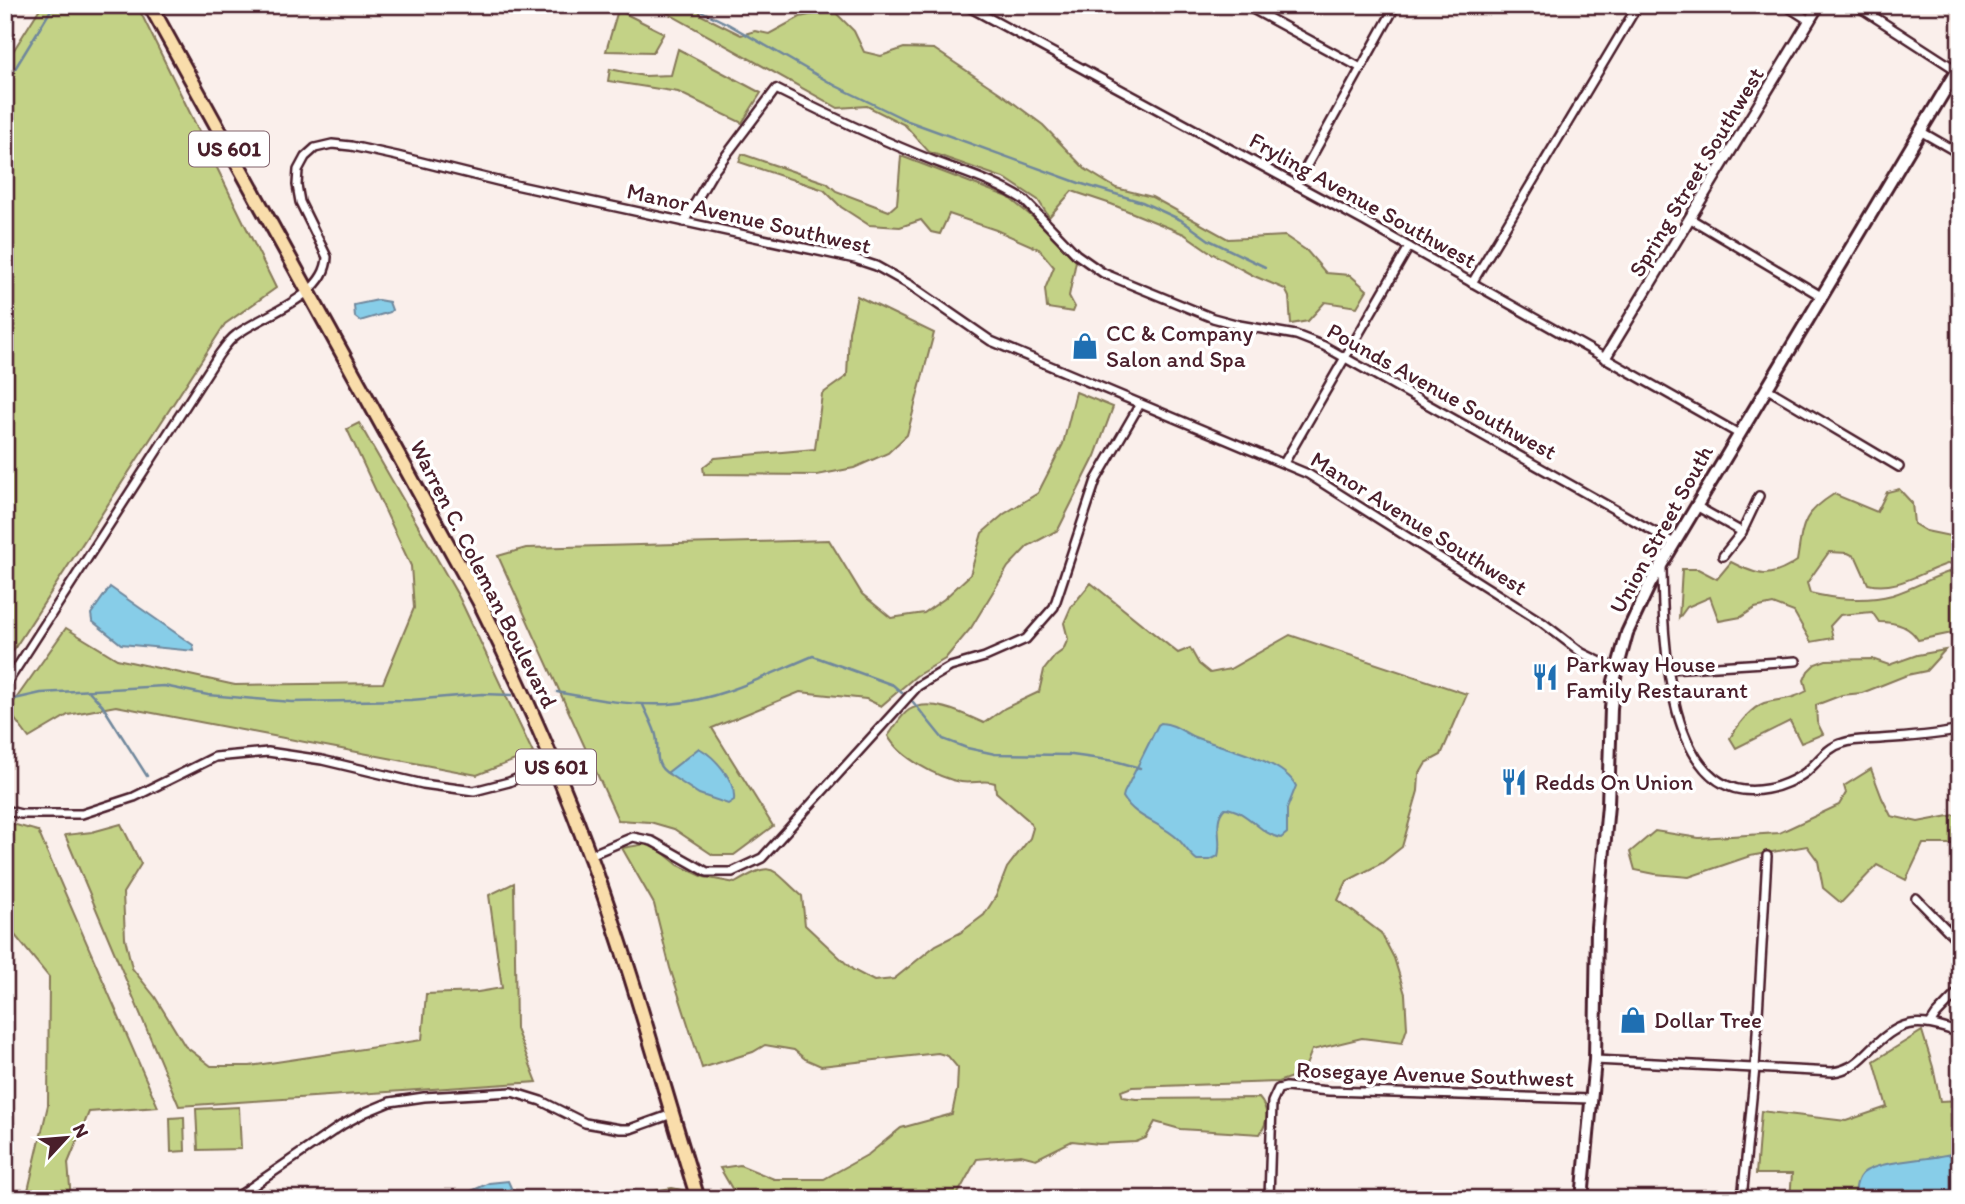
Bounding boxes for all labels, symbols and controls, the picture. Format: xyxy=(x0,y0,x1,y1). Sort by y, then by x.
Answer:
street label: Spring Street Southwest xyxy=(1622,62,1770,282)
street label: Fryling Avenue Southwest xyxy=(1245,126,1482,274)
road number: US 601 xyxy=(189,132,269,166)
street label: Manor Avenue Southwest xyxy=(624,176,874,260)
street label: Pounds Avenue Southwest xyxy=(1322,316,1562,466)
place label: CC & Company Salon and Spa xyxy=(1106,319,1253,373)
shop icon: CC & Company Salon and Spa xyxy=(1070,331,1100,361)
street label: Warren C. Coleman Boulevard xyxy=(404,435,564,713)
street label: Union Street South xyxy=(1603,439,1719,618)
street label: Manor Avenue Southwest xyxy=(1306,445,1533,601)
place label: Parkway House Family Restaurant xyxy=(1566,650,1748,704)
restaurant icon: Parkway House Family Restaurant xyxy=(1530,662,1560,692)
road number: US 601 xyxy=(516,750,596,784)
restaurant icon: Redds On Union xyxy=(1499,767,1529,797)
place label: Redds On Union xyxy=(1535,768,1693,796)
shop icon: Dollar Tree xyxy=(1618,1005,1648,1035)
place label: Dollar Tree xyxy=(1654,1006,1762,1034)
street label: Rosegaye Avenue Southwest xyxy=(1296,1055,1575,1093)
north arrow xyxy=(32,1102,102,1172)
text: N xyxy=(68,1120,94,1142)

